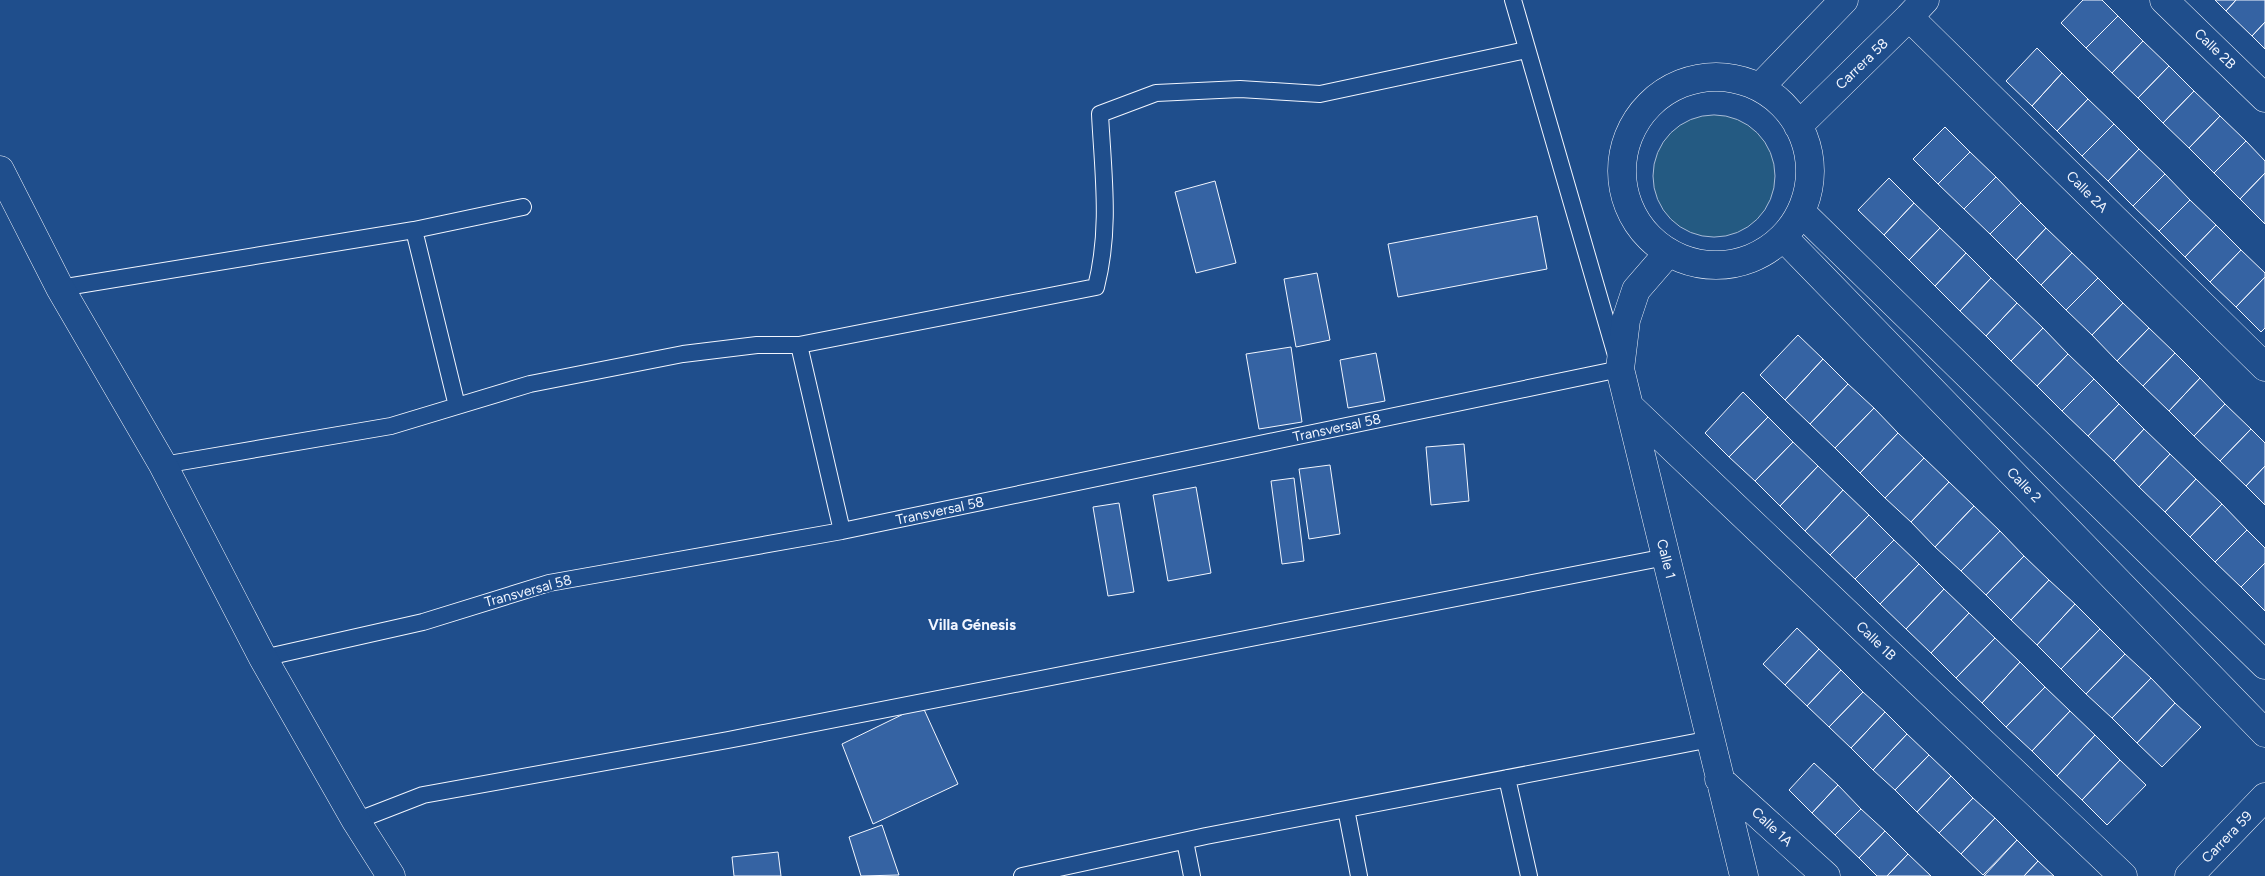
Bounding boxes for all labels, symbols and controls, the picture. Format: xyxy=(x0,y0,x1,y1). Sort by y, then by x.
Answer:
street label: Calle 2B xyxy=(2191,25,2239,73)
street label: Carrera 58 xyxy=(1832,35,1892,93)
street label: Calle 2A xyxy=(2063,168,2112,217)
street label: Transversal 58 xyxy=(1291,410,1383,446)
street label: Calle 2 xyxy=(2003,464,2045,506)
street label: Transversal 58 xyxy=(894,493,986,529)
street label: Calle 1 xyxy=(1653,537,1679,581)
street label: Transversal 58 xyxy=(483,571,573,611)
district label: Villa Génesis xyxy=(928,616,1016,634)
street label: Calle 1B xyxy=(1853,618,1899,664)
street label: Calle 1A xyxy=(1748,804,1796,851)
street label: Carrera 59 xyxy=(2198,807,2256,867)

